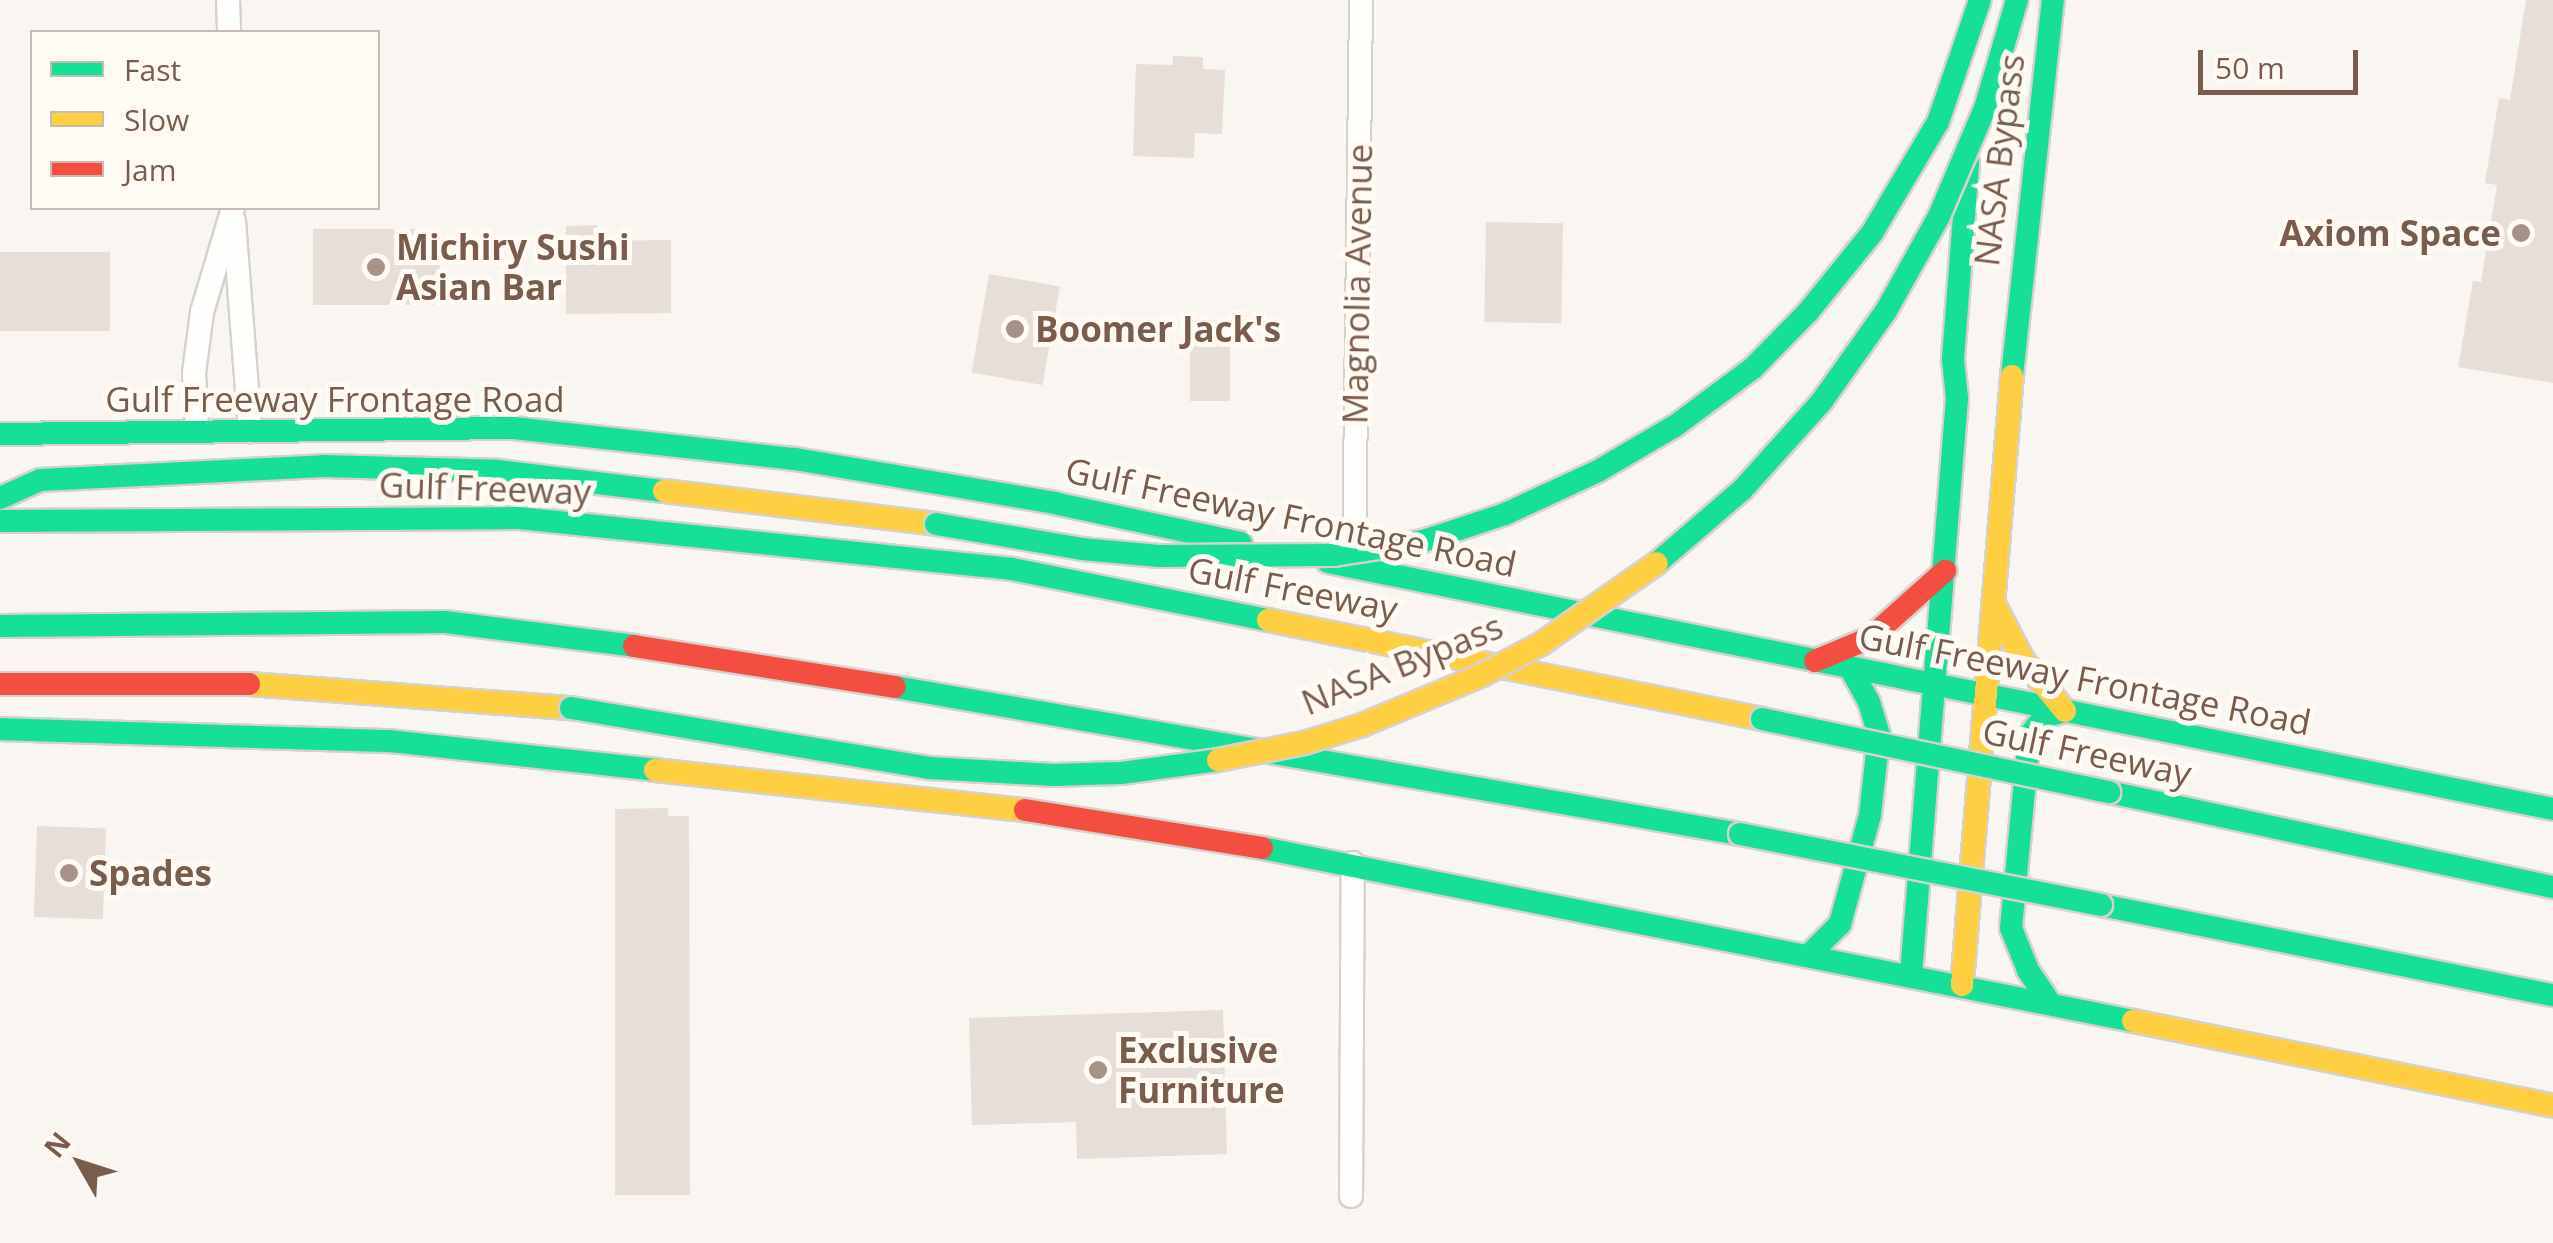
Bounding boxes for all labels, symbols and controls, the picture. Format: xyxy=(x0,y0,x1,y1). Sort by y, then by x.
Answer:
legend xyxy=(30,30,380,210)
scale bar xyxy=(2203,30,2363,92)
text: 50 m xyxy=(2215,47,2285,88)
text: Fast xyxy=(124,49,181,90)
street label: NASA Bypass xyxy=(1965,52,2033,268)
text: Slow xyxy=(124,99,189,140)
street label: Magnolia Avenue xyxy=(1334,143,1380,425)
text: Jam xyxy=(124,149,177,190)
place label: Axiom Space xyxy=(2280,212,2501,254)
marker: Axiom Space xyxy=(2510,222,2532,244)
place label: Michiry Sushi Asian Bar xyxy=(396,226,630,308)
marker: Michiry Sushi Asian Bar xyxy=(365,256,387,278)
place label: Boomer Jack's xyxy=(1035,308,1281,350)
marker: Boomer Jack's xyxy=(1004,318,1026,340)
street label: Gulf Freeway Frontage Road xyxy=(105,378,565,420)
street label: Gulf Freeway Frontage Road xyxy=(1062,449,1520,585)
street label: Gulf Freeway xyxy=(378,463,592,513)
street label: Gulf Freeway xyxy=(1185,548,1401,630)
street label: NASA Bypass xyxy=(1295,605,1509,723)
street label: Gulf Freeway Frontage Road xyxy=(1855,615,2315,743)
street label: Gulf Freeway xyxy=(1979,709,2195,795)
place label: Spades xyxy=(89,852,212,894)
marker: Spades xyxy=(58,862,80,884)
place label: Exclusive Furniture xyxy=(1118,1029,1285,1111)
marker: Exclusive Furniture xyxy=(1087,1059,1109,1081)
north arrow xyxy=(30,1113,130,1213)
text: N xyxy=(35,1123,79,1165)

